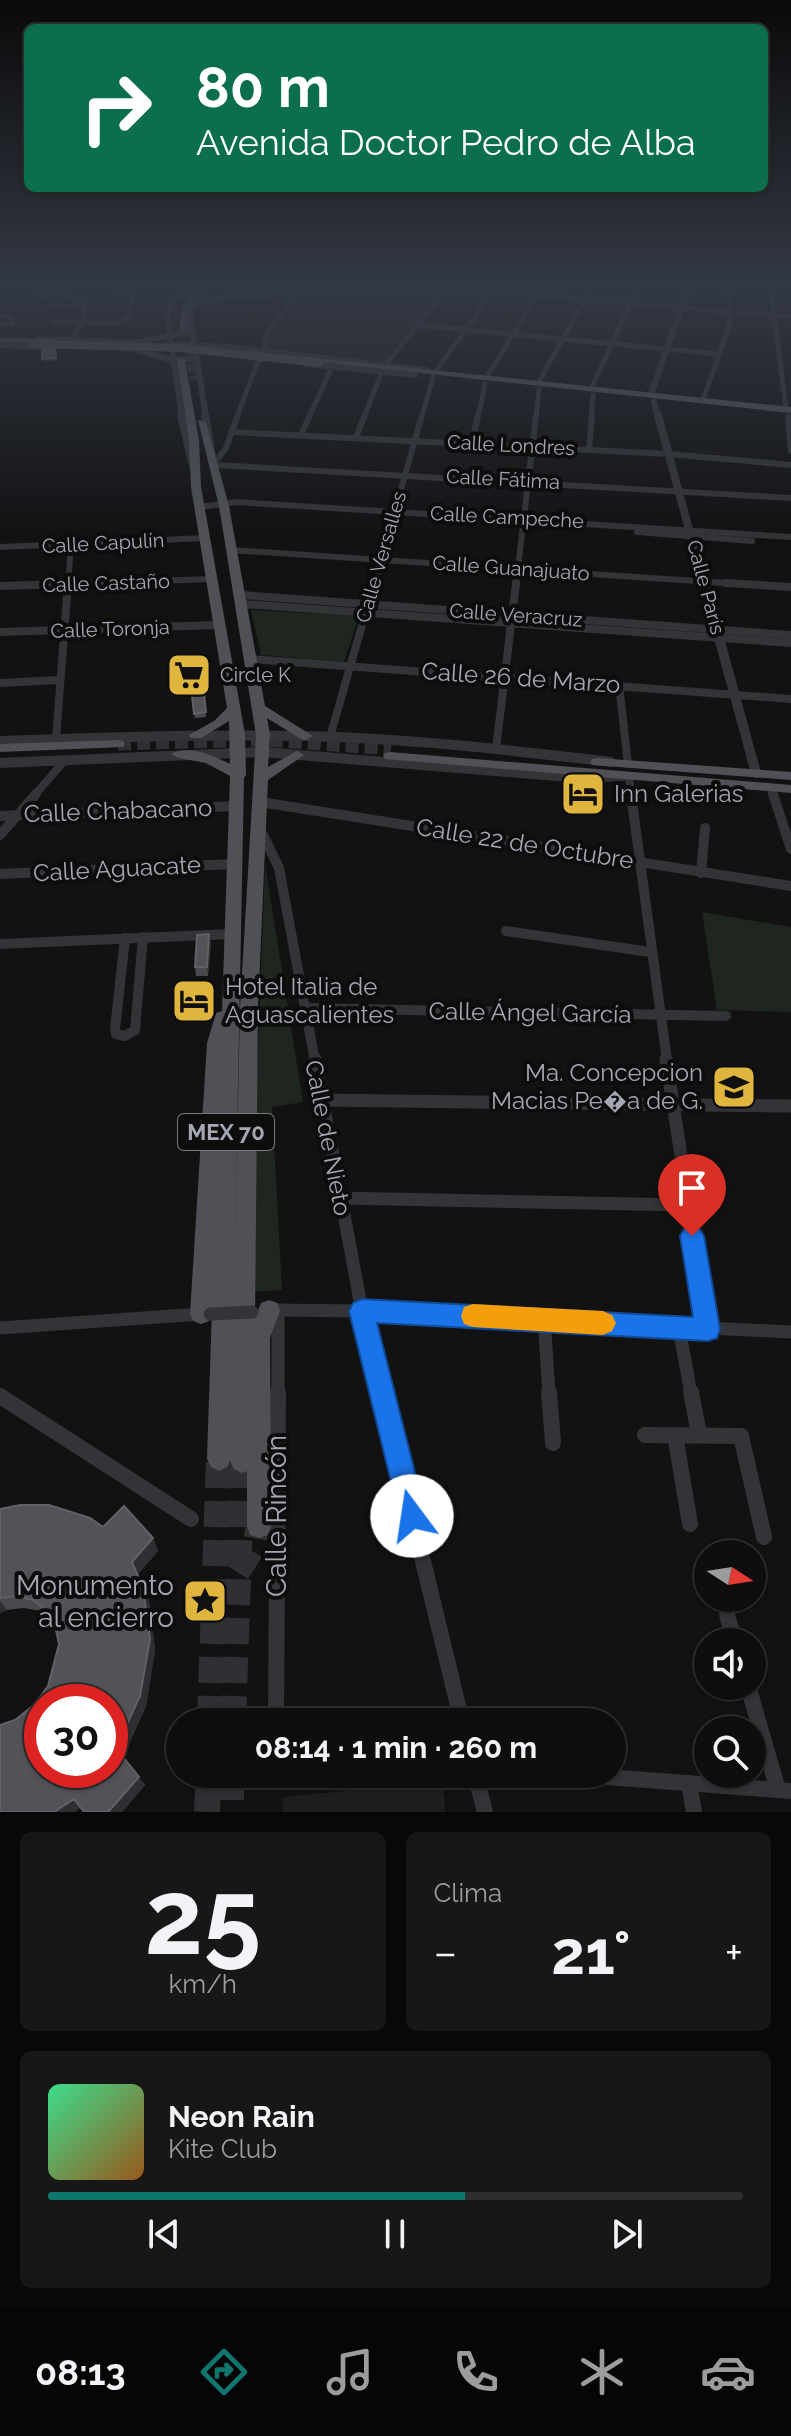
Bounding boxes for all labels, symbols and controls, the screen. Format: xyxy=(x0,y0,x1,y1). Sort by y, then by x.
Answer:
text: 80 m xyxy=(196,54,330,120)
icon: right xyxy=(64,56,168,160)
text: Avenida Doctor Pedro de Alba xyxy=(196,121,696,163)
street label: Calle Londres xyxy=(447,430,575,460)
street label: Calle Fátima xyxy=(445,464,561,494)
street label: Calle Versalles xyxy=(351,489,411,625)
street label: Calle Campeche xyxy=(430,501,585,533)
street label: Calle Capulín xyxy=(41,528,165,558)
street label: Calle París xyxy=(682,537,730,637)
street label: Calle Guanajuato xyxy=(432,551,591,585)
street label: Calle Castaño xyxy=(42,569,170,597)
street label: Calle Veracruz xyxy=(449,598,583,632)
street label: Calle Toronja xyxy=(50,615,170,643)
supermarket icon: Circle K xyxy=(165,651,213,699)
street label: Calle 26 de Marzo xyxy=(421,656,621,699)
place label: Circle K xyxy=(220,663,291,687)
hotel icon: Inn Galerias xyxy=(559,770,607,818)
place label: Inn Galerias xyxy=(614,779,743,808)
street label: Calle Chabacano xyxy=(23,793,213,828)
street label: Calle 22 de Octubre xyxy=(414,812,636,875)
street label: Calle Aguacate xyxy=(32,850,202,887)
place label: Hotel Italia de Aguascalientes xyxy=(225,972,394,1029)
hotel icon: Hotel Italia de Aguascalientes xyxy=(170,977,218,1025)
street label: Calle Ángel García xyxy=(428,996,632,1029)
street label: Calle de Nieto xyxy=(299,1058,358,1218)
place label: Ma. Concepcion Macias Pe�a de G. xyxy=(491,1058,703,1115)
school or university icon: Ma. Concepcion Macias Pe�a de G. xyxy=(710,1063,758,1111)
road number: MEX 70 xyxy=(178,1114,274,1150)
pin xyxy=(658,1154,726,1236)
icon: arrive xyxy=(670,1166,714,1210)
street label: Calle Rincón xyxy=(260,1435,293,1597)
position arrow xyxy=(370,1474,454,1558)
north arrow xyxy=(694,1540,766,1612)
map controls xyxy=(694,1540,766,1788)
place label: Monumento al encierro xyxy=(16,1569,174,1634)
place icon: Monumento al encierro xyxy=(181,1577,229,1625)
button: sound xyxy=(694,1628,766,1700)
speed limit sign: 30 xyxy=(24,1684,128,1788)
button: search xyxy=(694,1716,766,1788)
text: 08:14 · 1 min · 260 m xyxy=(255,1730,537,1765)
text: 25 xyxy=(145,1856,261,1978)
text: Clima xyxy=(434,1878,502,1908)
text: 21° xyxy=(551,1918,631,1988)
text: − xyxy=(434,1927,457,1978)
text: + xyxy=(725,1927,743,1978)
text: km/h xyxy=(168,1969,237,1999)
text: Neon Rain xyxy=(168,2099,315,2134)
text: Kite Club xyxy=(168,2134,277,2164)
icon: previous xyxy=(142,2212,186,2256)
icon: pause xyxy=(373,2212,417,2256)
icon: next xyxy=(605,2212,649,2256)
icon: directions xyxy=(196,2344,252,2400)
icon: music xyxy=(322,2344,378,2400)
icon: phone xyxy=(448,2344,504,2400)
icon: climate xyxy=(574,2344,630,2400)
icon: car xyxy=(700,2344,756,2400)
text: 08:13 xyxy=(35,2351,126,2393)

